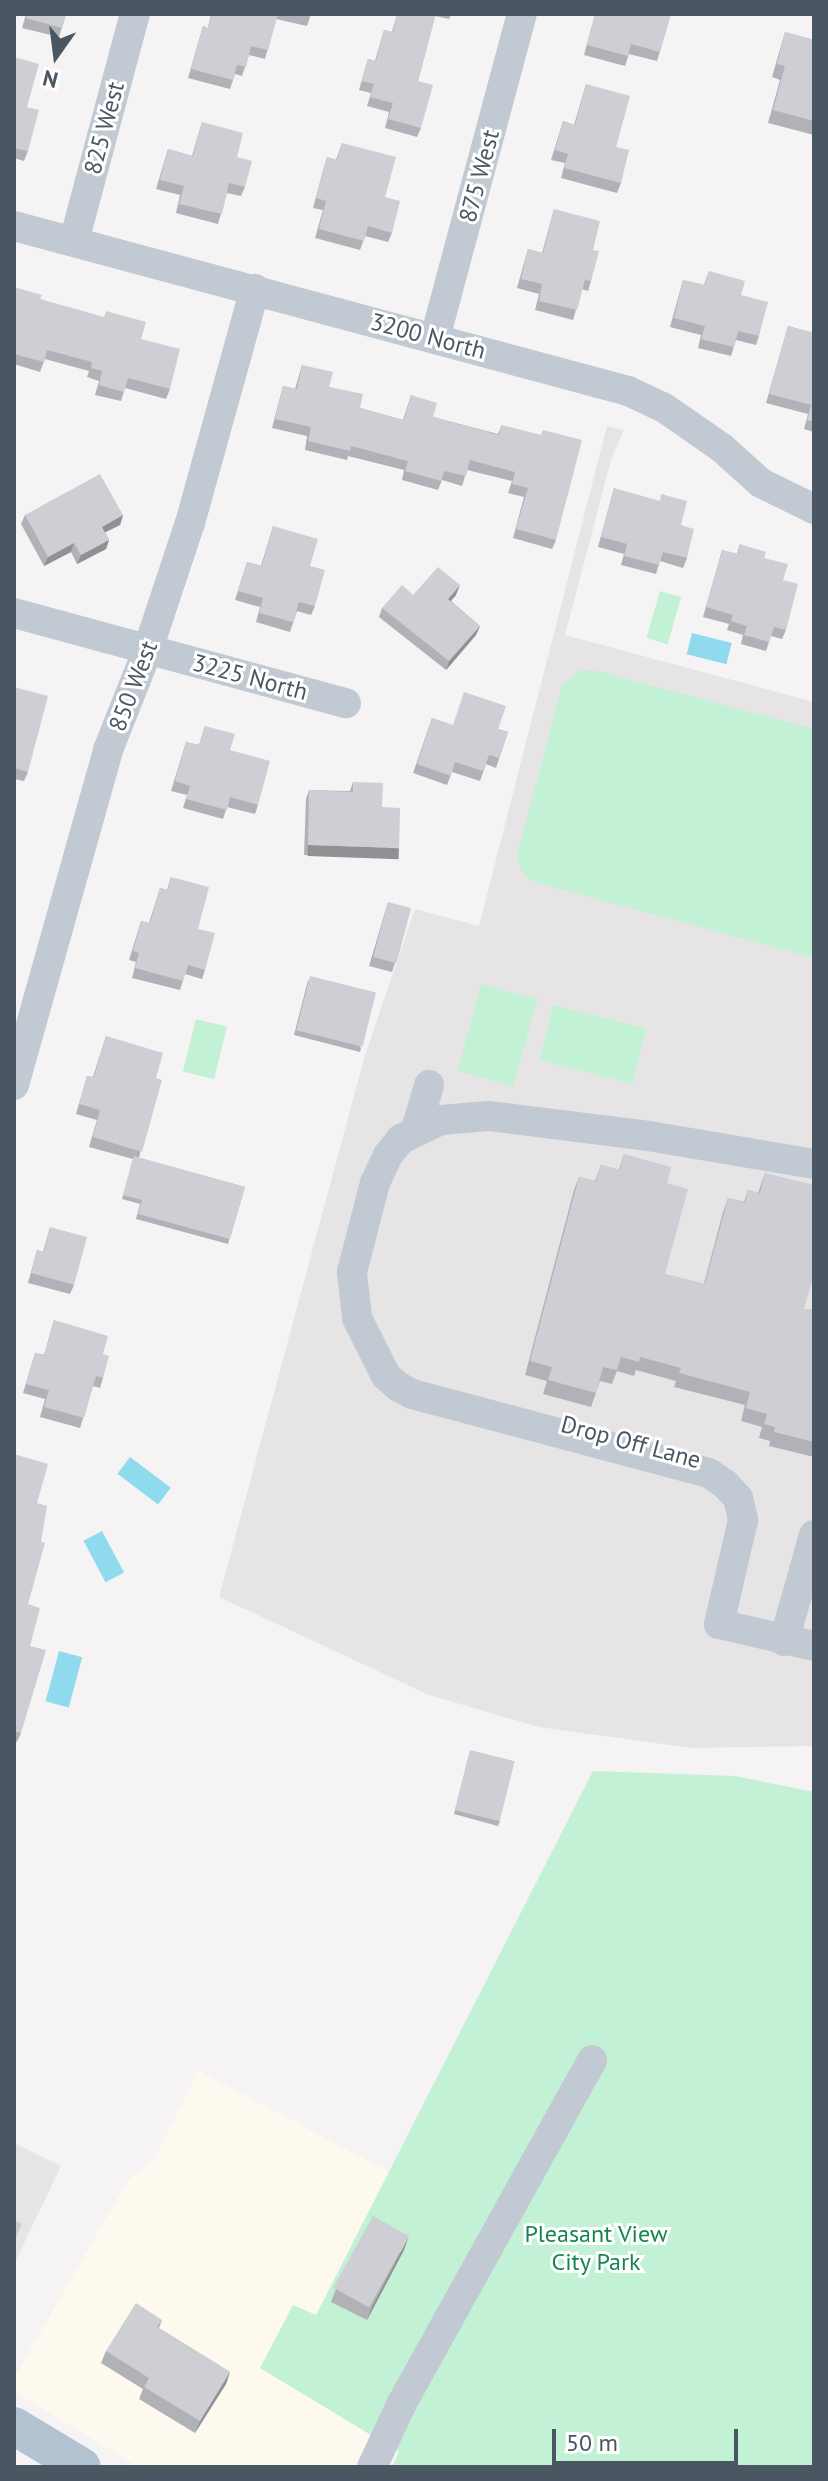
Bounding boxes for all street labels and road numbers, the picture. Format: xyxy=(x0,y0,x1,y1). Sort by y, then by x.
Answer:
street label: 825 West xyxy=(78,78,130,178)
street label: 875 West xyxy=(453,126,505,226)
street label: 3200 North xyxy=(367,307,489,365)
street label: 850 West xyxy=(103,637,163,735)
street label: 3225 North xyxy=(189,648,311,706)
street label: Drop Off Lane xyxy=(558,1410,704,1474)

